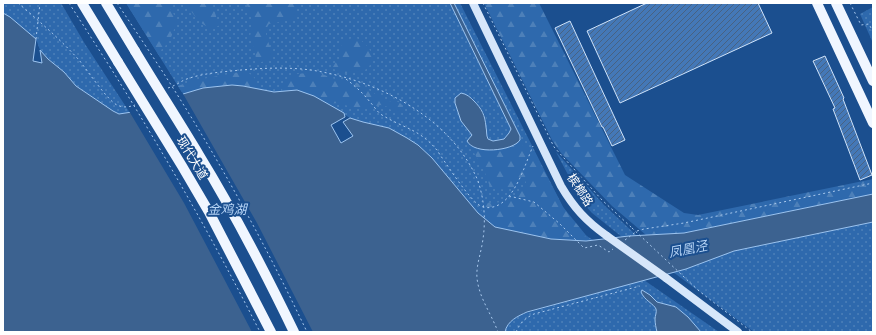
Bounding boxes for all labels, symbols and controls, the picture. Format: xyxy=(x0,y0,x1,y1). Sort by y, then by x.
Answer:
street label: 现代大道 xyxy=(174,134,210,182)
street label: 槟榔路 xyxy=(564,171,596,209)
water label: 金鸡湖 xyxy=(207,202,248,217)
water label: 凤凰泾 xyxy=(667,238,711,260)

